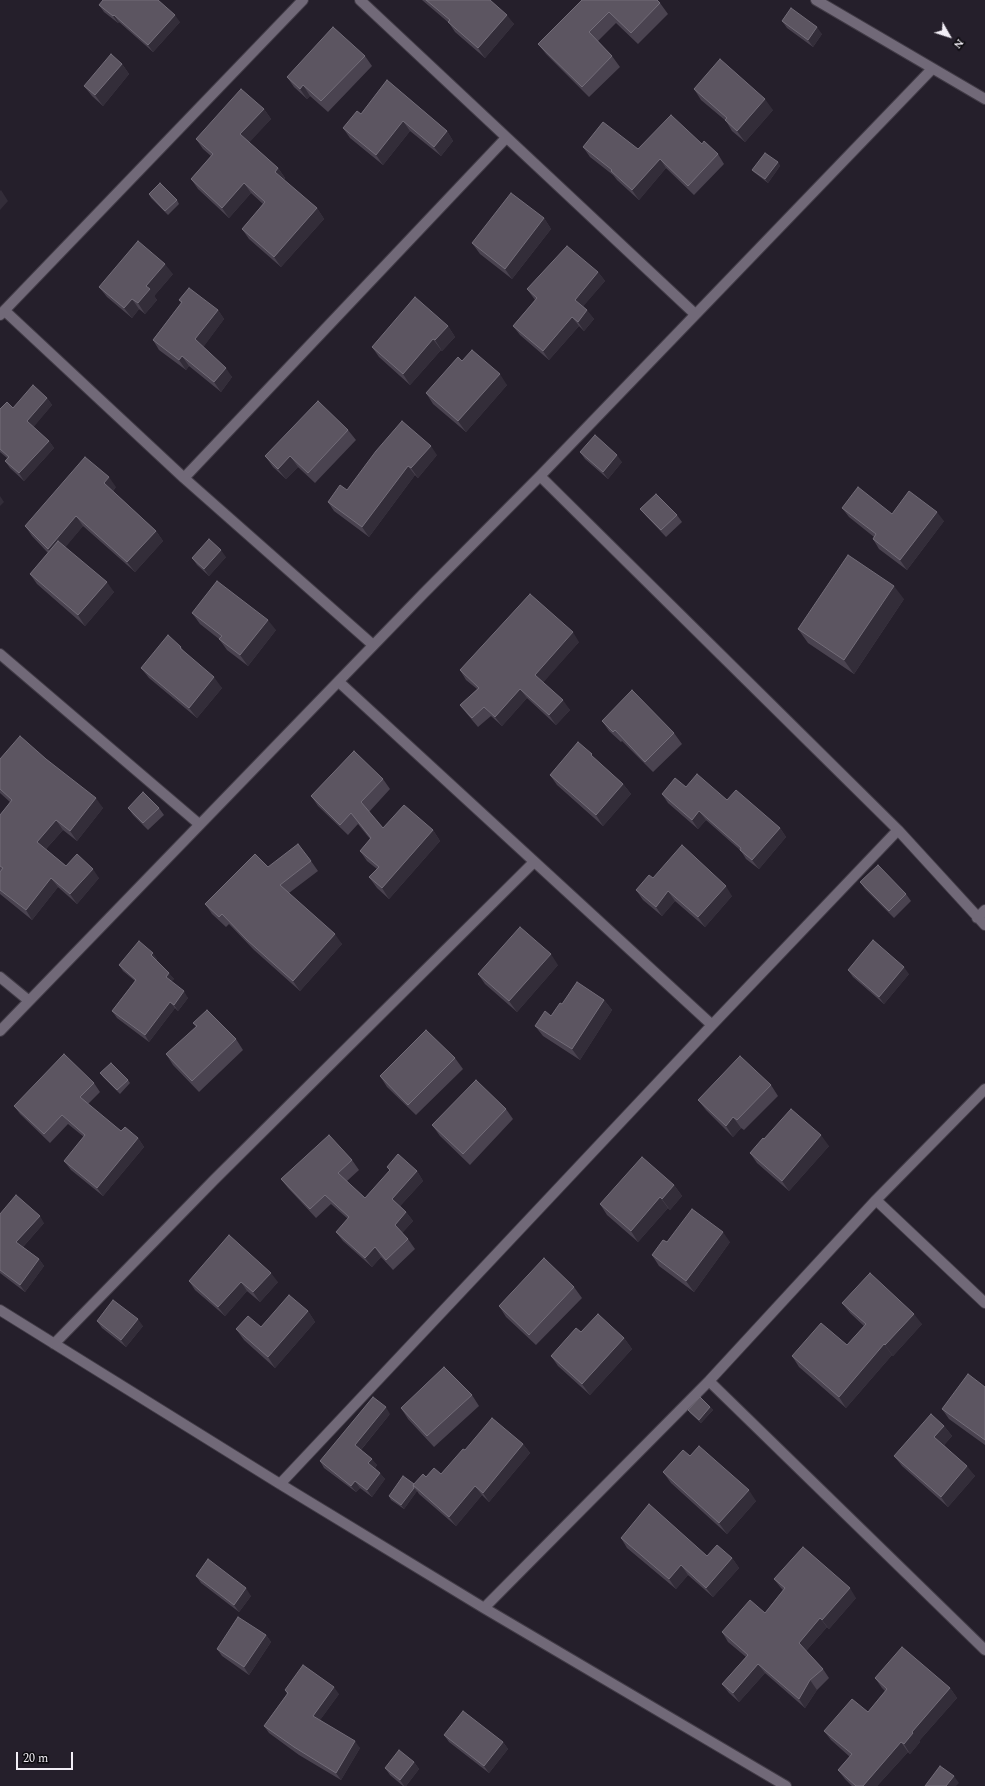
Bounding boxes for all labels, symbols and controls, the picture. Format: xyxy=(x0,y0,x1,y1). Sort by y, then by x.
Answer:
north arrow xyxy=(929,16,969,56)
text: N xyxy=(949,35,968,53)
scale bar xyxy=(18,1744,75,1770)
text: 20 m xyxy=(23,1749,48,1768)

